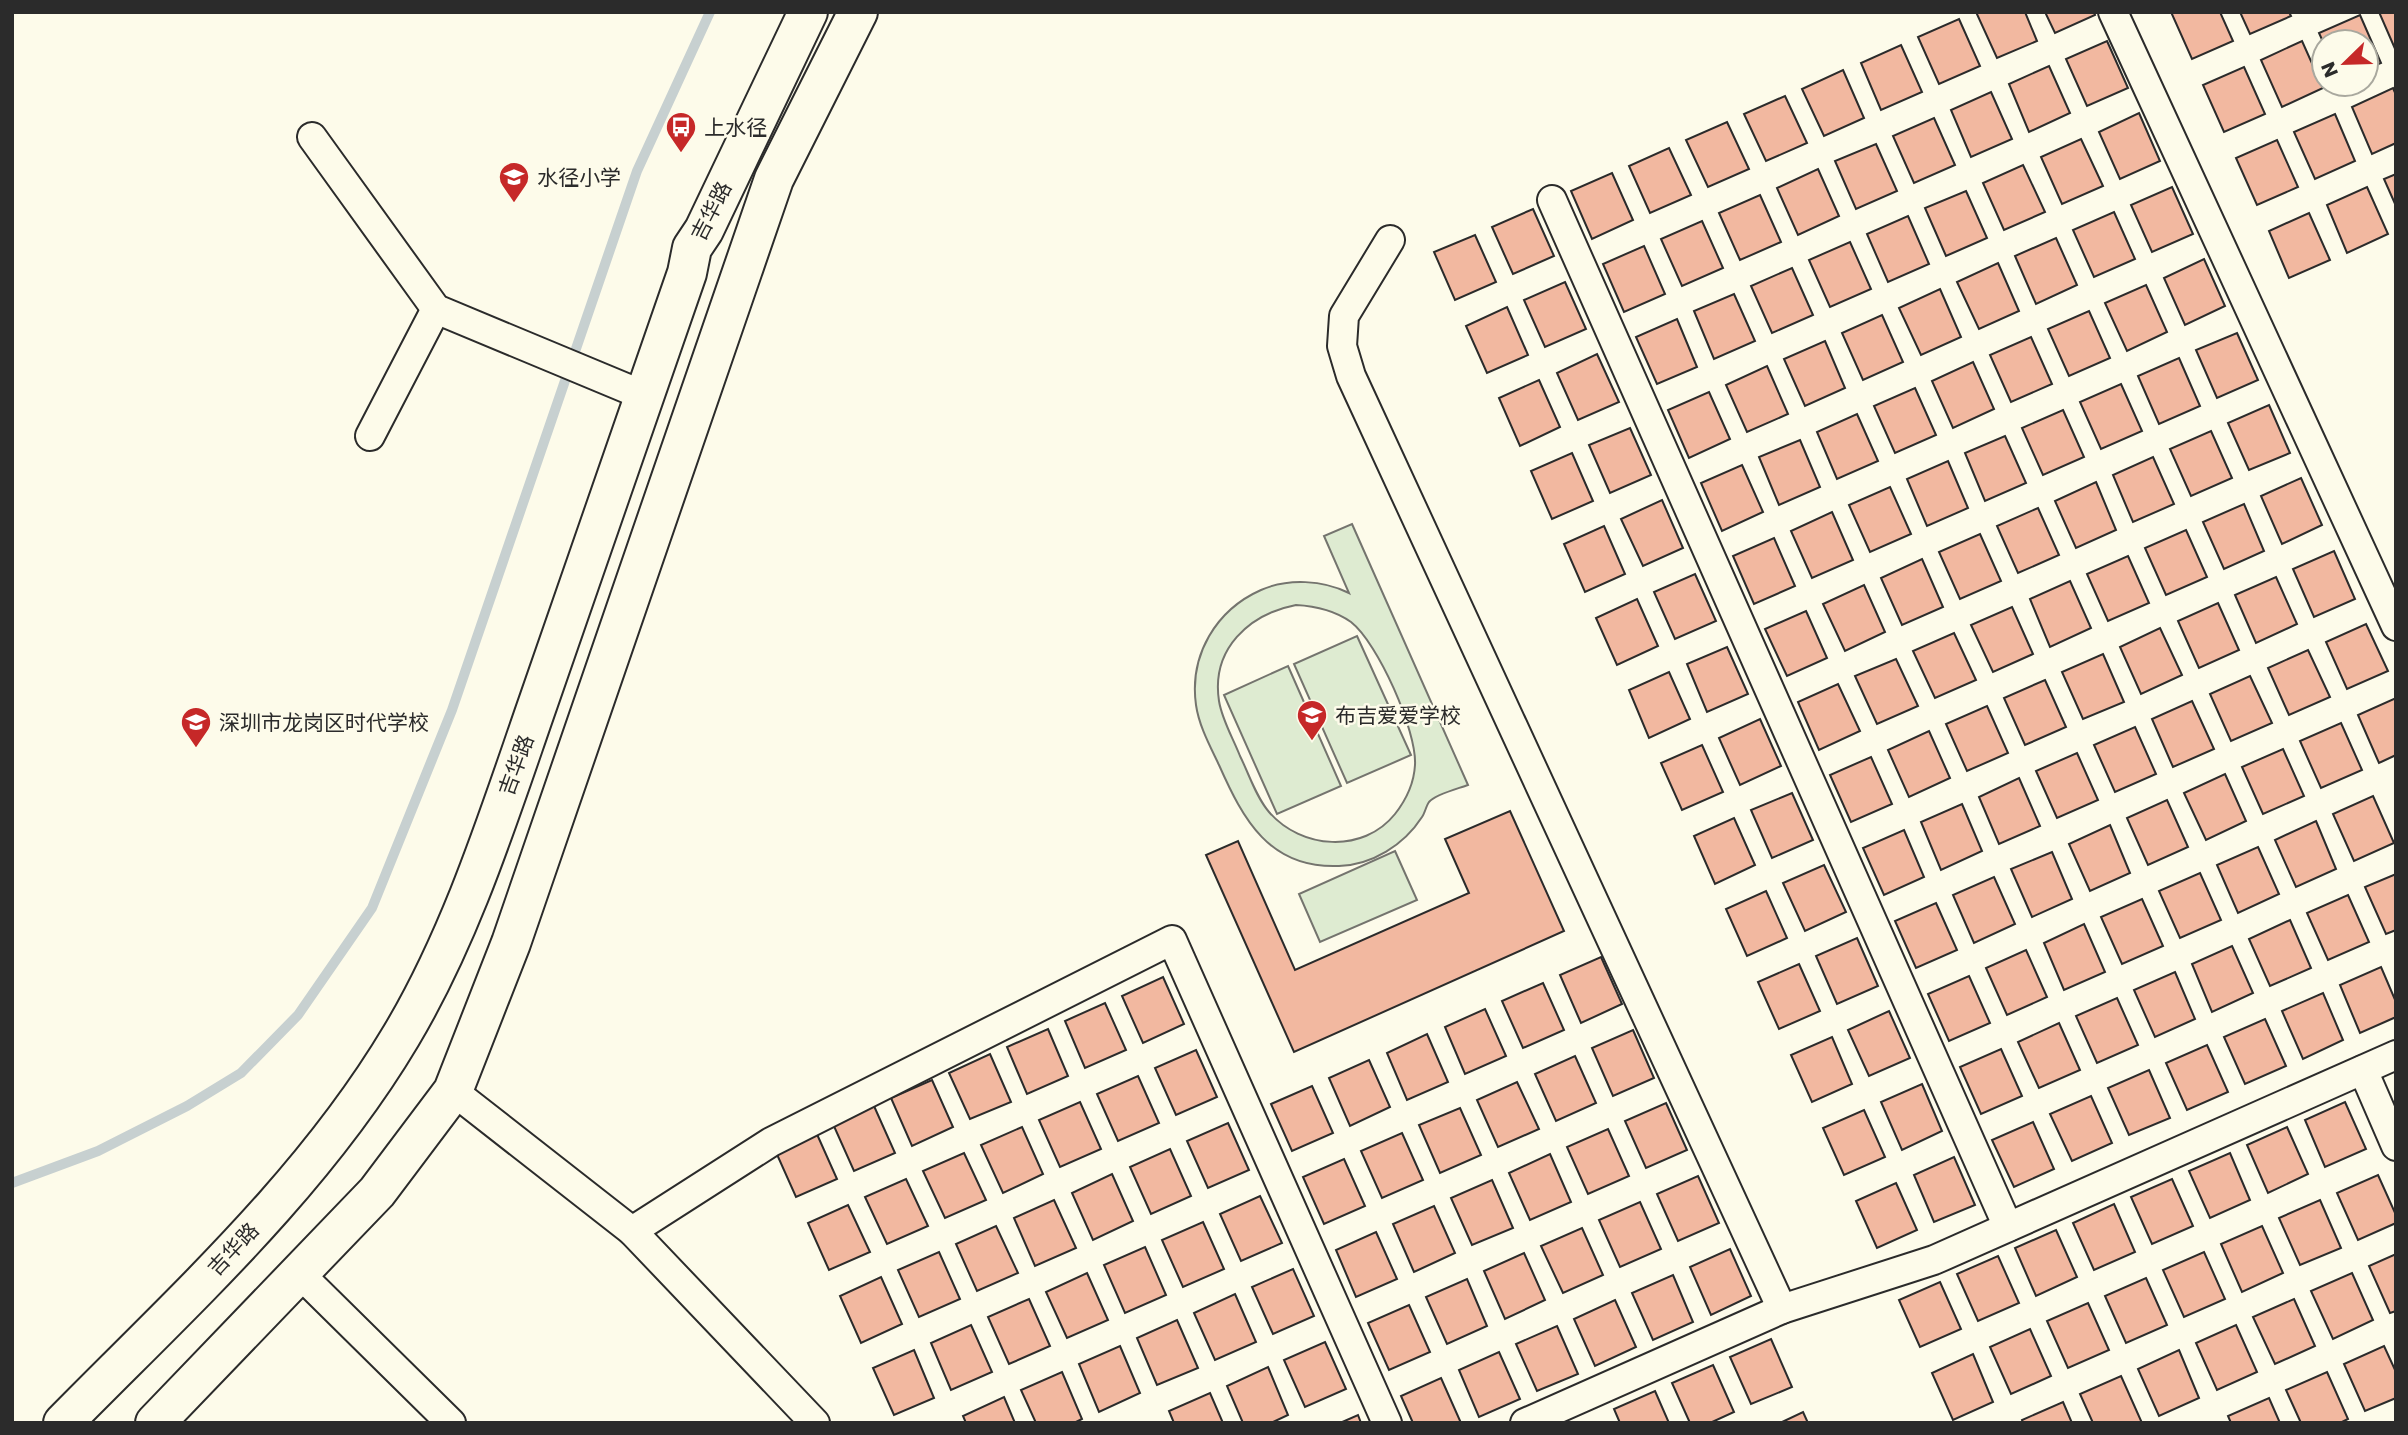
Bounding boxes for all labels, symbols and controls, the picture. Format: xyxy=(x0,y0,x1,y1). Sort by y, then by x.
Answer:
north arrow xyxy=(2310,28,2380,98)
text: N xyxy=(2315,58,2345,81)
bus stop icon: 上水径 xyxy=(664,110,698,154)
place label: 上水径 xyxy=(704,113,767,142)
school or university icon: 水径小学 xyxy=(497,160,531,204)
place label: 水径小学 xyxy=(537,163,621,192)
street label: 吉华路 xyxy=(684,176,738,246)
school or university icon: 布吉爱爱学校 xyxy=(1295,698,1329,742)
place label: 布吉爱爱学校 xyxy=(1335,701,1461,730)
school or university icon: 深圳市龙岗区时代学校 xyxy=(179,705,213,749)
place label: 深圳市龙岗区时代学校 xyxy=(219,708,429,737)
street label: 吉华路 xyxy=(492,730,540,800)
street label: 吉华路 xyxy=(201,1216,265,1282)

